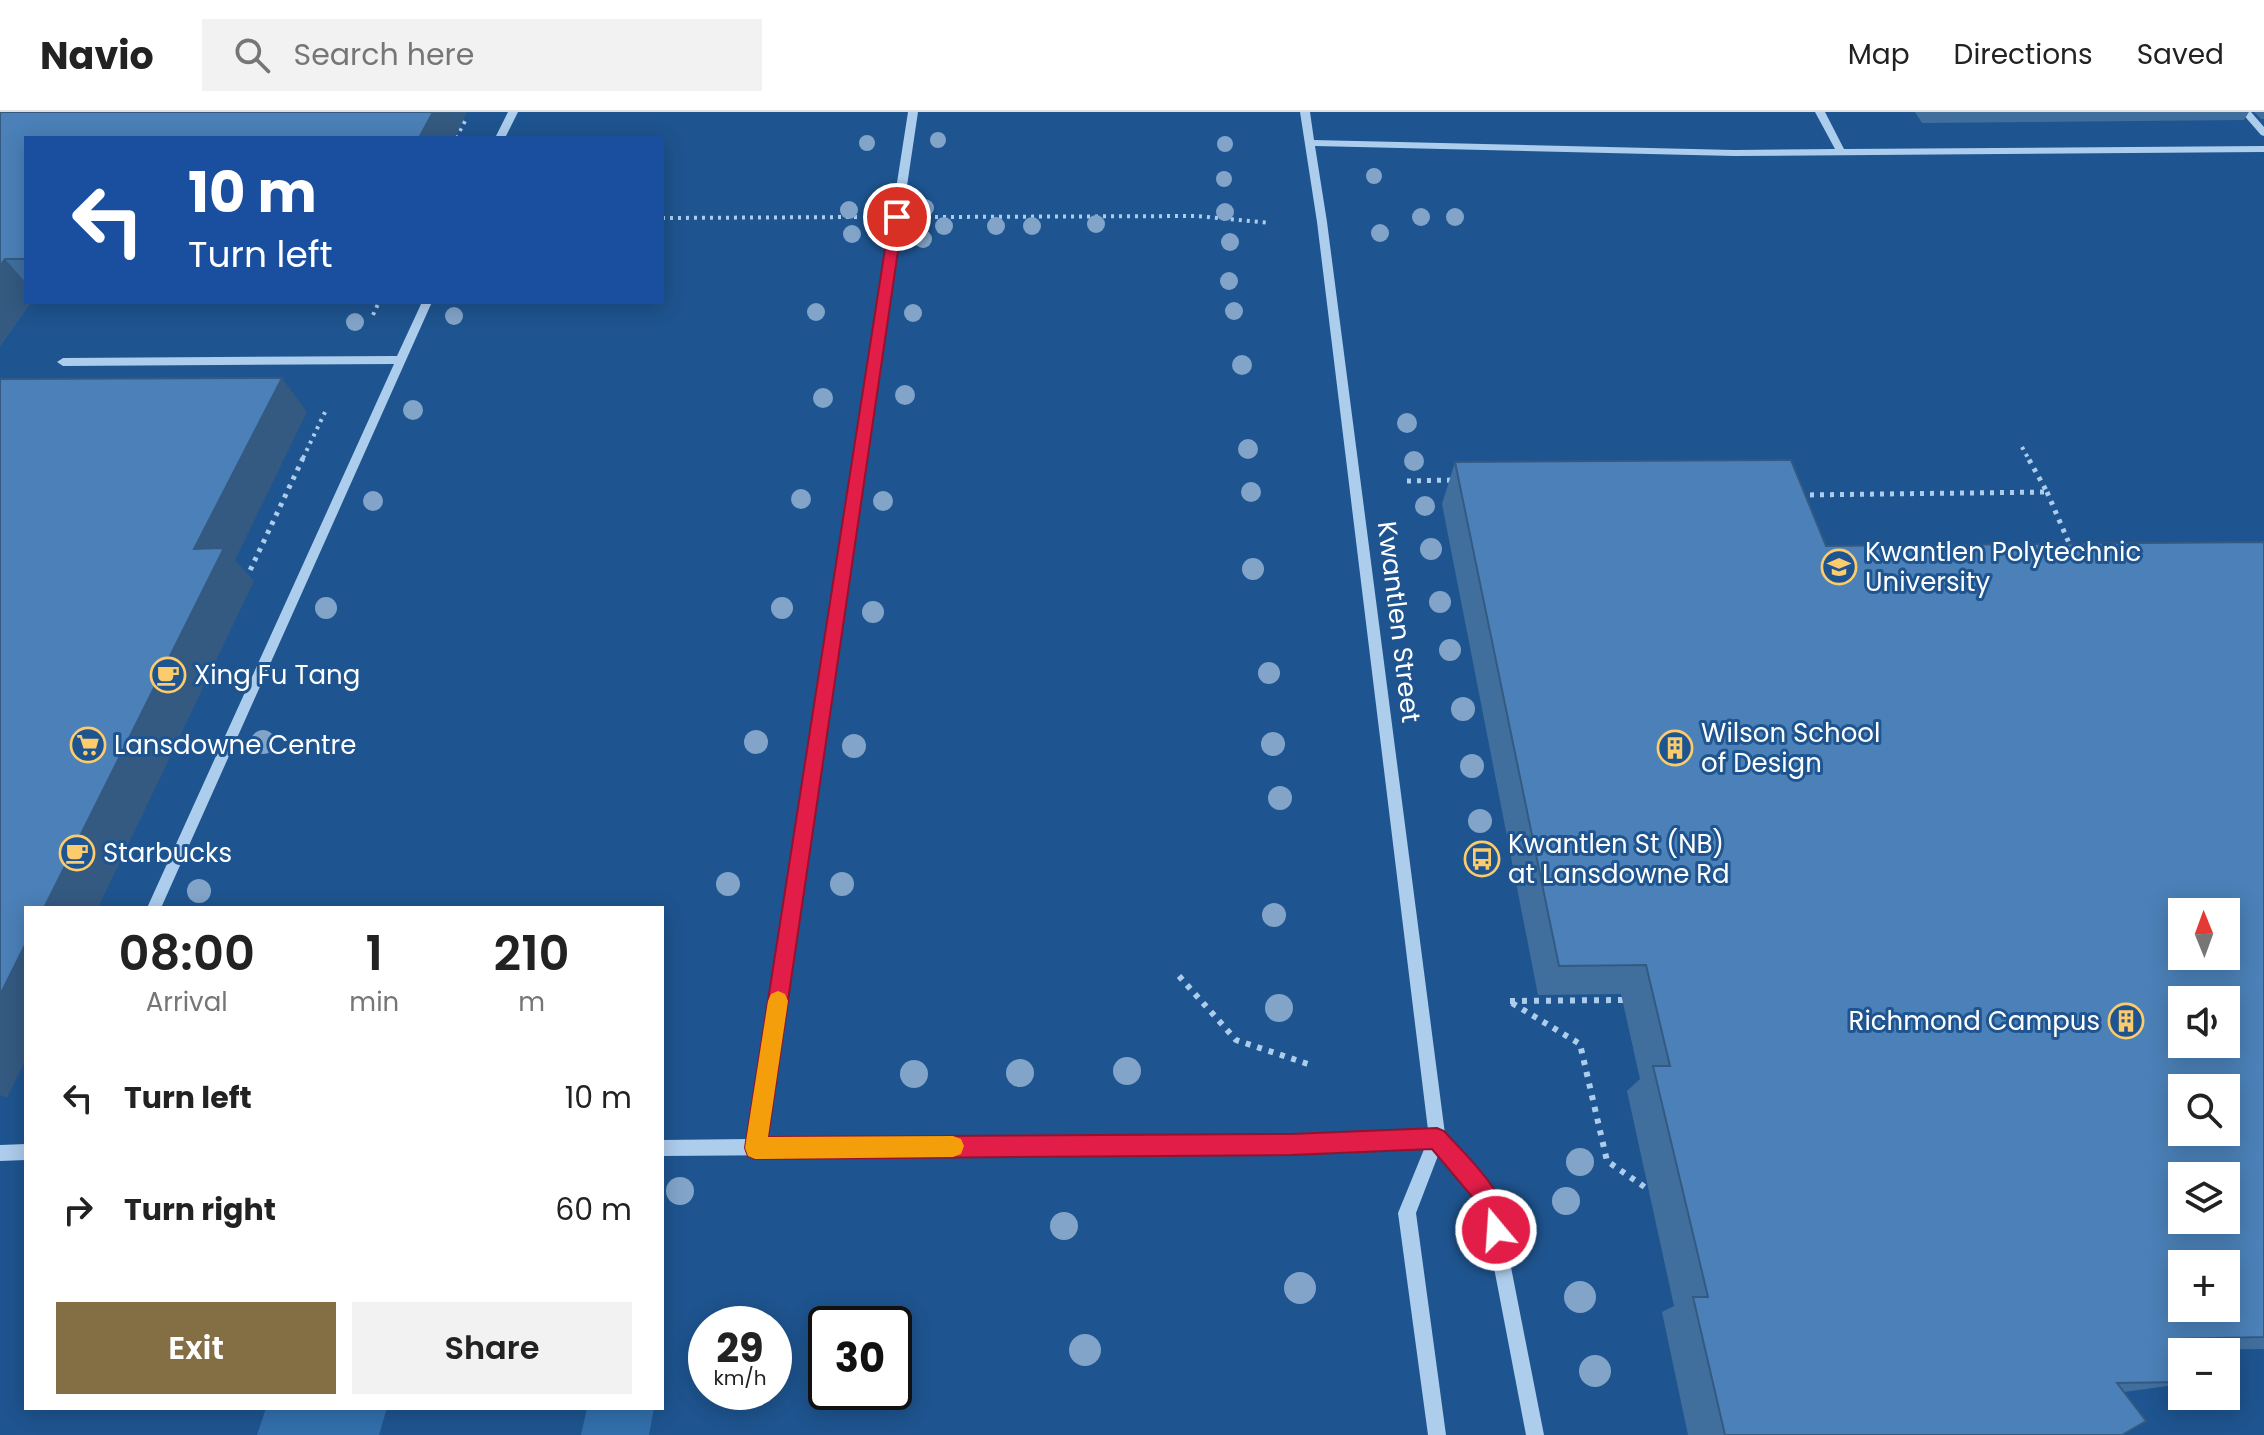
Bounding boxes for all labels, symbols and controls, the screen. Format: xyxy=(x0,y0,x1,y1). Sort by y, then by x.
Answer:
search box xyxy=(202,19,762,91)
text: Navio xyxy=(40,29,154,82)
icon: search xyxy=(230,33,274,77)
text: Search here xyxy=(294,33,474,76)
text: Map xyxy=(1848,35,1910,74)
text: Directions xyxy=(1954,35,2093,74)
text: Saved xyxy=(2137,35,2224,74)
text: 10 m xyxy=(188,153,317,232)
icon: left xyxy=(56,168,160,272)
pin xyxy=(863,183,931,251)
icon: arrive xyxy=(875,195,919,239)
text: Turn left xyxy=(188,229,333,280)
street label: Kwantlen Street xyxy=(1369,519,1429,725)
place label: Kwantlen Polytechnic University xyxy=(1865,534,2141,600)
school or university icon: Kwantlen Polytechnic University xyxy=(1820,548,1858,586)
cafe icon: Xing Fu Tang xyxy=(149,656,187,694)
place label: Xing Fu Tang xyxy=(194,657,360,693)
place label: Wilson School of Design xyxy=(1701,715,1880,781)
supermarket icon: Lansdowne Centre xyxy=(69,726,107,764)
place label: Lansdowne Centre xyxy=(114,727,356,763)
building icon: Wilson School of Design xyxy=(1656,729,1694,767)
place label: Kwantlen St (NB) at Lansdowne Rd xyxy=(1508,826,1730,892)
cafe icon: Starbucks xyxy=(58,834,96,872)
place label: Starbucks xyxy=(103,835,232,871)
bus stop icon: Kwantlen St (NB) at Lansdowne Rd xyxy=(1463,840,1501,878)
north arrow xyxy=(2168,898,2240,970)
map controls xyxy=(2168,898,2240,1410)
text: 08:00 xyxy=(118,920,255,987)
text: 1 xyxy=(366,920,383,987)
text: 210 xyxy=(494,920,570,987)
text: Arrival xyxy=(146,984,228,1020)
text: min xyxy=(349,984,399,1020)
text: m xyxy=(518,984,545,1020)
button: sound xyxy=(2168,986,2240,1058)
building icon: Richmond Campus xyxy=(2107,1002,2145,1040)
place label: Richmond Campus xyxy=(1849,1003,2100,1039)
button: search xyxy=(2168,1074,2240,1146)
icon: left xyxy=(56,1076,100,1120)
text: Turn left xyxy=(124,1076,252,1119)
text: 10 m xyxy=(565,1076,632,1119)
button: layers xyxy=(2168,1162,2240,1234)
icon: right xyxy=(56,1188,100,1232)
text: Turn right xyxy=(124,1188,276,1231)
text: 60 m xyxy=(555,1188,632,1231)
position arrow xyxy=(1454,1188,1538,1272)
button: + xyxy=(2168,1250,2240,1322)
button: Exit xyxy=(56,1302,336,1394)
button: Share xyxy=(352,1302,632,1394)
speed limit sign: 30 xyxy=(808,1306,912,1410)
text: 29 xyxy=(716,1320,764,1376)
button: − xyxy=(2168,1338,2240,1410)
text: km/h xyxy=(713,1364,767,1392)

